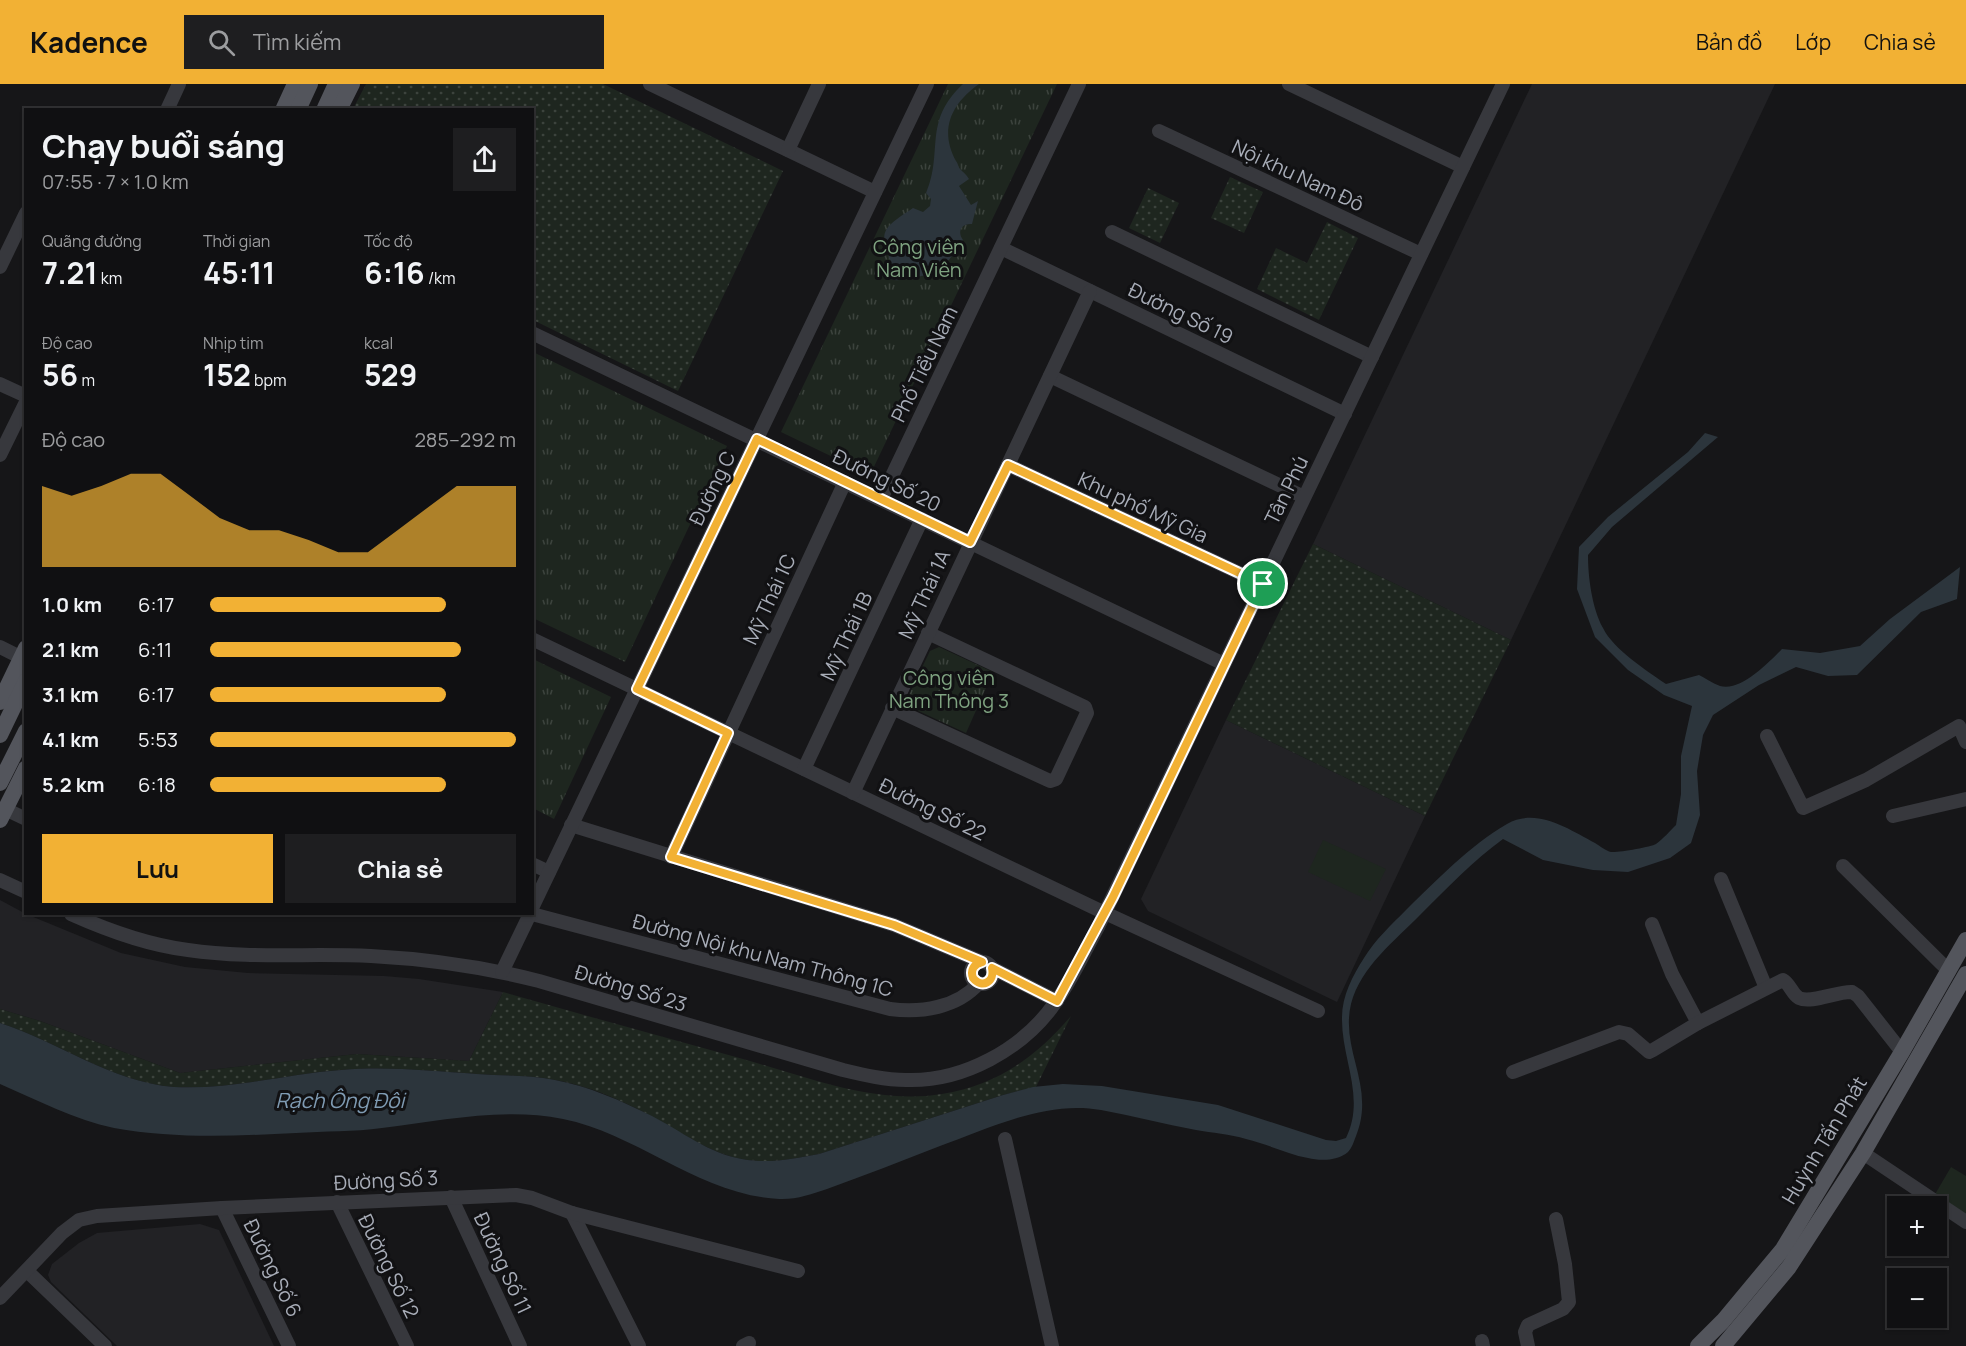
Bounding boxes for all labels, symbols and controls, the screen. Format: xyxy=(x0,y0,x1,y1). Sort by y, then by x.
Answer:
search box xyxy=(184,15,604,69)
text: Kadence xyxy=(30,23,148,61)
icon: search xyxy=(205,26,238,59)
text: Tìm kiếm xyxy=(253,27,341,57)
text: Bản đồ xyxy=(1696,28,1762,56)
text: Lớp xyxy=(1795,28,1831,56)
text: Chia sẻ xyxy=(1864,28,1936,56)
text: Chạy buổi sáng xyxy=(42,123,285,168)
button: share xyxy=(453,128,516,191)
street label: Nội khu Nam Đô xyxy=(1228,133,1369,217)
text: 07:55 · 7 × 1.0 km xyxy=(42,168,189,195)
text: Quãng đường xyxy=(42,230,142,252)
text: Thời gian xyxy=(203,230,270,252)
text: Tốc độ xyxy=(364,230,413,252)
park label: Công viên Nam Viên xyxy=(873,233,965,283)
text: 7.21 xyxy=(42,252,98,293)
text: 45:11 xyxy=(203,252,275,293)
text: 6:16 xyxy=(364,252,425,293)
text: km xyxy=(98,267,122,289)
text: /km xyxy=(425,267,456,289)
street label: Đường Số 19 xyxy=(1124,276,1238,350)
street label: Phố Tiểu Nam xyxy=(884,302,964,426)
text: Độ cao xyxy=(42,332,92,354)
text: Nhịp tim xyxy=(203,332,264,354)
text: kcal xyxy=(364,332,393,354)
text: 56 xyxy=(42,354,78,395)
text: 152 xyxy=(203,354,251,395)
text: 529 xyxy=(364,354,417,395)
text: m xyxy=(78,369,95,391)
text: bpm xyxy=(251,369,287,391)
text: Độ cao xyxy=(42,426,105,453)
text: 285–292 m xyxy=(414,426,516,453)
street label: Đường Số 20 xyxy=(829,442,945,518)
street label: Đường C xyxy=(682,446,742,530)
street label: Tân Phú xyxy=(1258,451,1314,529)
street label: Khu phố Mỹ Gia xyxy=(1074,465,1212,549)
street label: Mỹ Thái 1A xyxy=(892,545,957,643)
street label: Mỹ Thái 1C xyxy=(736,549,802,649)
pin xyxy=(1237,558,1288,609)
icon: arrive xyxy=(1246,567,1279,600)
street label: Mỹ Thái 1B xyxy=(814,587,878,685)
text: 1.0 km xyxy=(42,591,102,618)
text: 6:17 xyxy=(138,591,174,618)
text: 2.1 km xyxy=(42,636,99,663)
text: 6:11 xyxy=(138,636,172,663)
park label: Công viên Nam Thông 3 xyxy=(889,664,1009,714)
text: 3.1 km xyxy=(42,681,99,708)
text: 6:17 xyxy=(138,681,174,708)
text: 4.1 km xyxy=(42,726,99,753)
text: 5:53 xyxy=(138,726,178,753)
text: 5.2 km xyxy=(42,771,104,798)
text: 6:18 xyxy=(138,771,176,798)
street label: Đường Số 22 xyxy=(875,771,991,847)
button: Lưu xyxy=(42,834,273,903)
button: Chia sẻ xyxy=(285,834,516,903)
street label: Đường Nội khu Nam Thông 1C xyxy=(630,907,896,1003)
street label: Đường Số 23 xyxy=(572,958,690,1018)
street label: Huỳnh Tấn Phát xyxy=(1775,1071,1873,1209)
water label: Rạch Ông Đội xyxy=(276,1086,407,1114)
street label: Đường Số 3 xyxy=(333,1164,439,1196)
map controls xyxy=(1887,1196,1947,1328)
button: + xyxy=(1887,1196,1947,1256)
street label: Đường Số 11 xyxy=(468,1208,538,1318)
street label: Đường Số 12 xyxy=(352,1210,426,1322)
street label: Đường Số 6 xyxy=(238,1215,308,1321)
button: − xyxy=(1887,1268,1947,1328)

